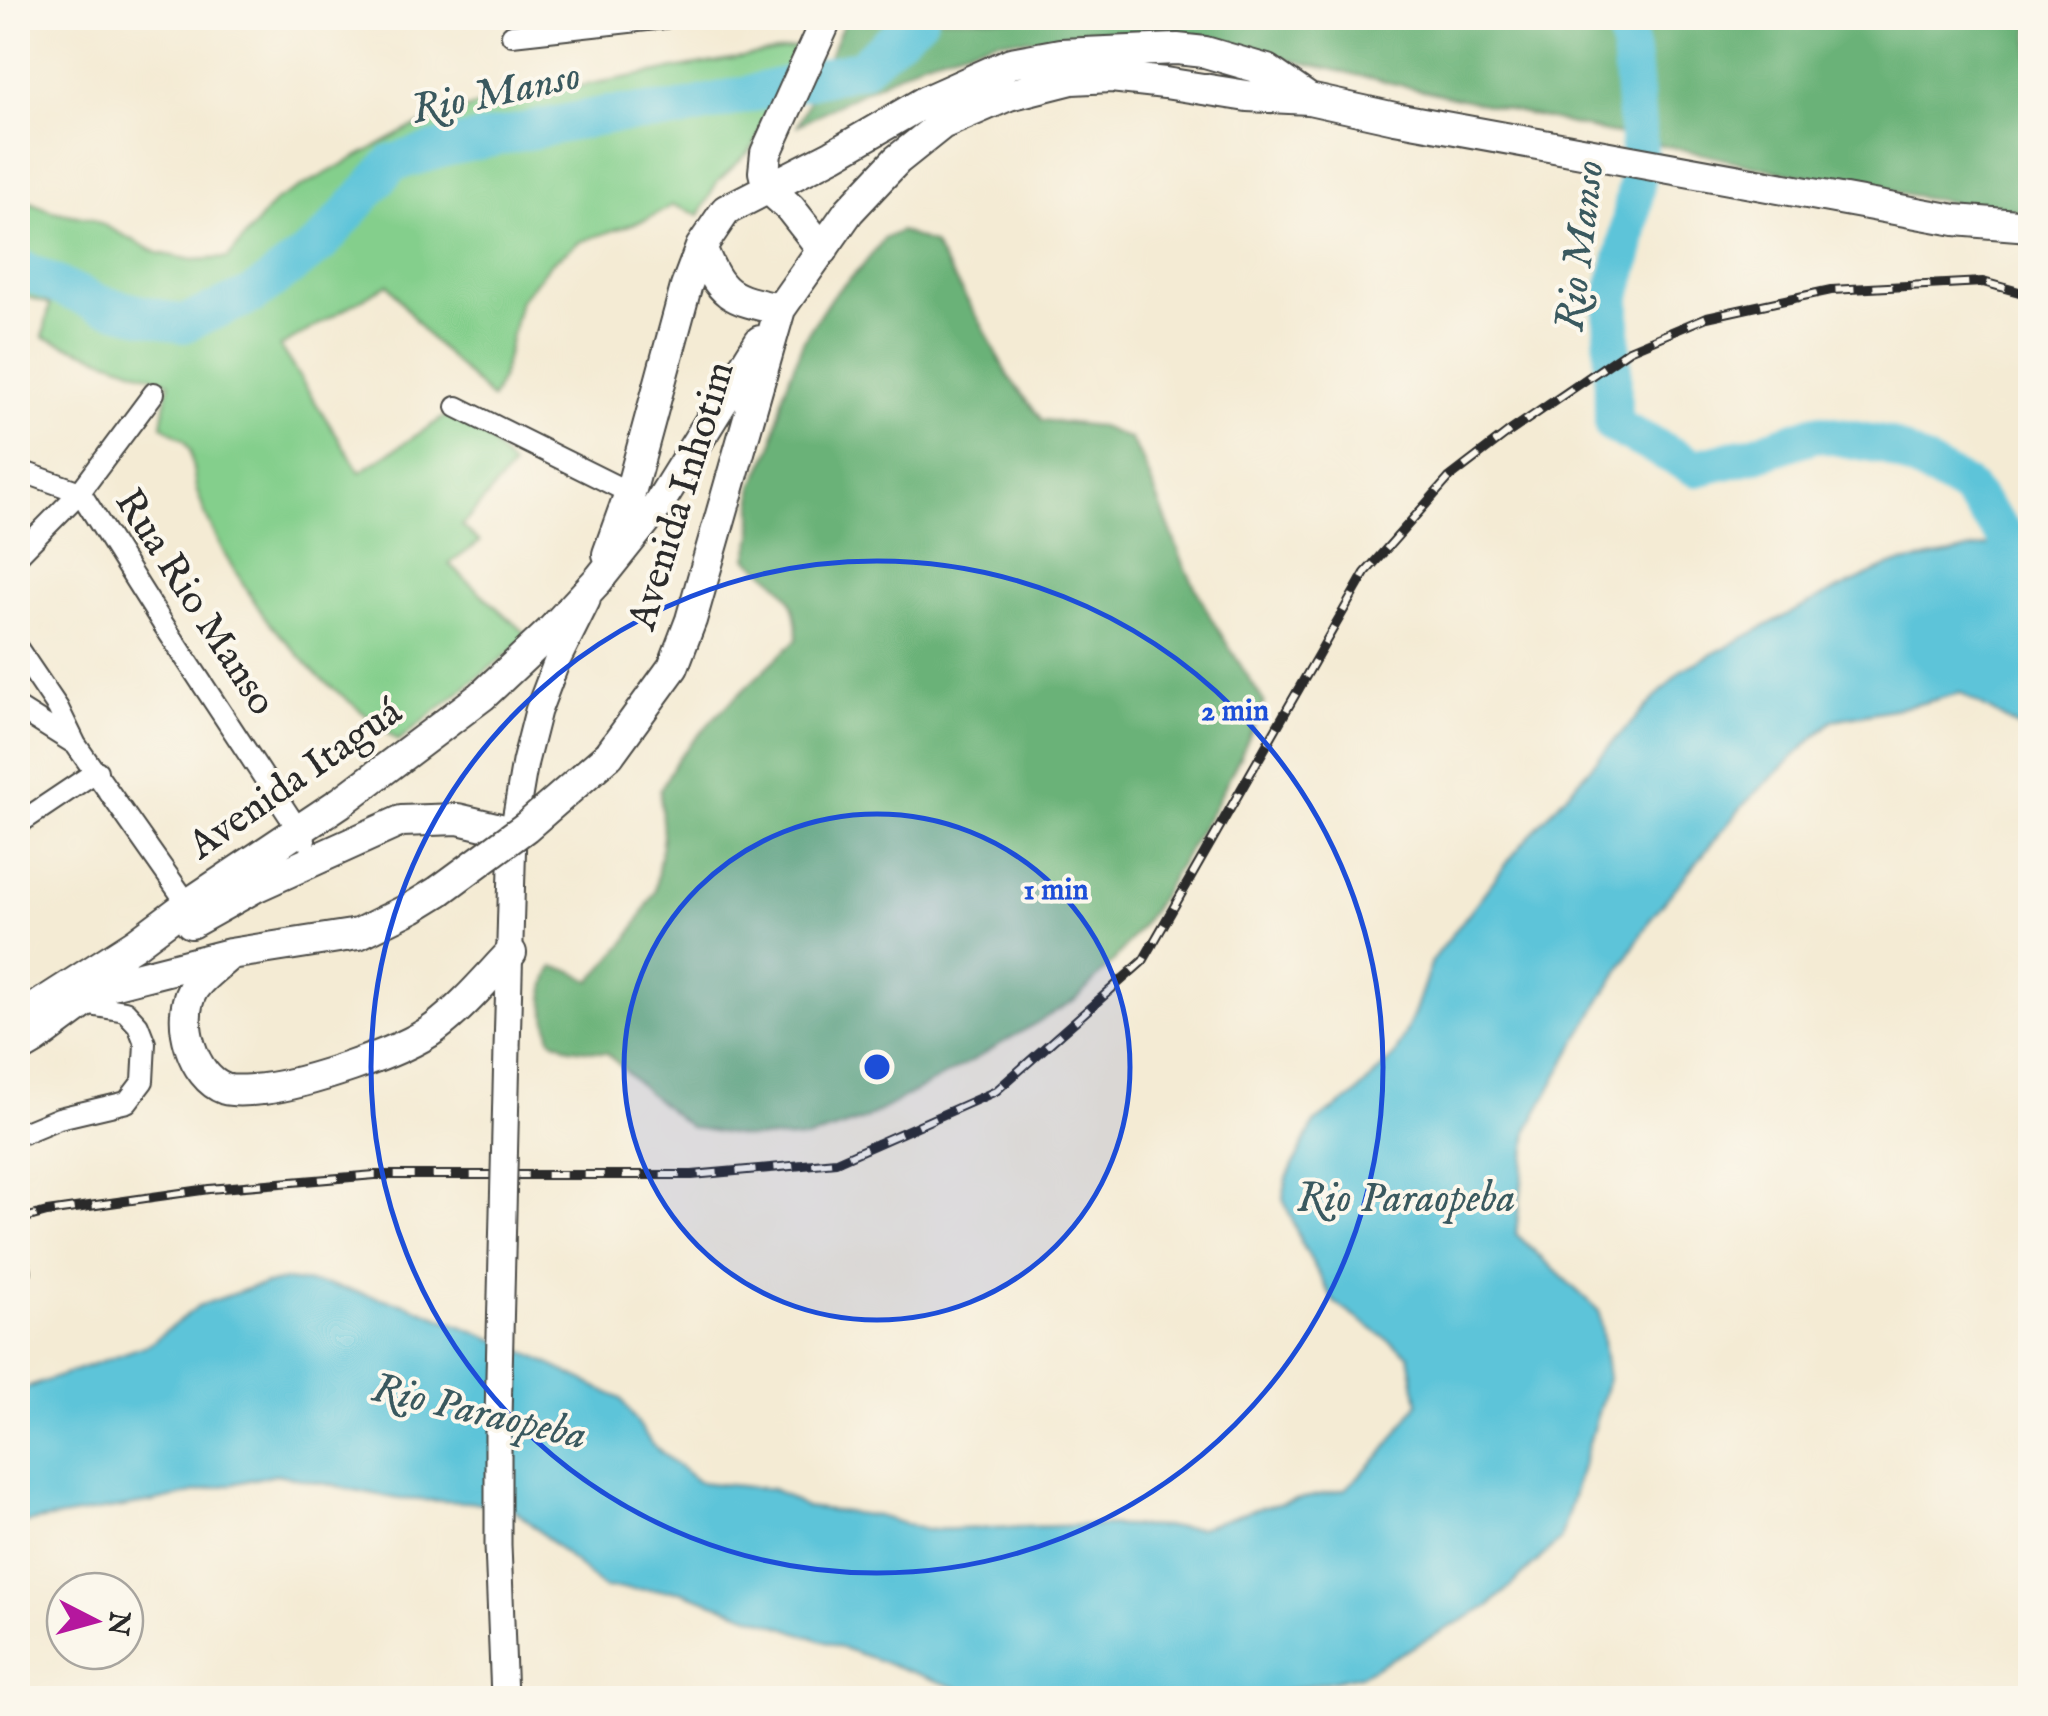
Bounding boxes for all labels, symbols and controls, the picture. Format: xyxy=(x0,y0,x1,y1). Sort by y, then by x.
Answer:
water label: Rio Manso xyxy=(406,50,586,138)
water label: Rio Manso xyxy=(1544,158,1618,334)
street label: Avenida Inhotim xyxy=(618,356,748,637)
street label: Rua Rio Manso xyxy=(102,480,286,726)
street label: Avenida Itaguá xyxy=(179,687,413,873)
text: 2 min xyxy=(1201,693,1269,731)
text: 1 min xyxy=(1024,872,1088,910)
centre of rings xyxy=(859,1049,895,1085)
water label: Rio Paraopeba xyxy=(1297,1173,1515,1226)
water label: Rio Paraopeba xyxy=(367,1363,591,1463)
north arrow xyxy=(45,1571,145,1671)
text: N xyxy=(99,1608,136,1637)

